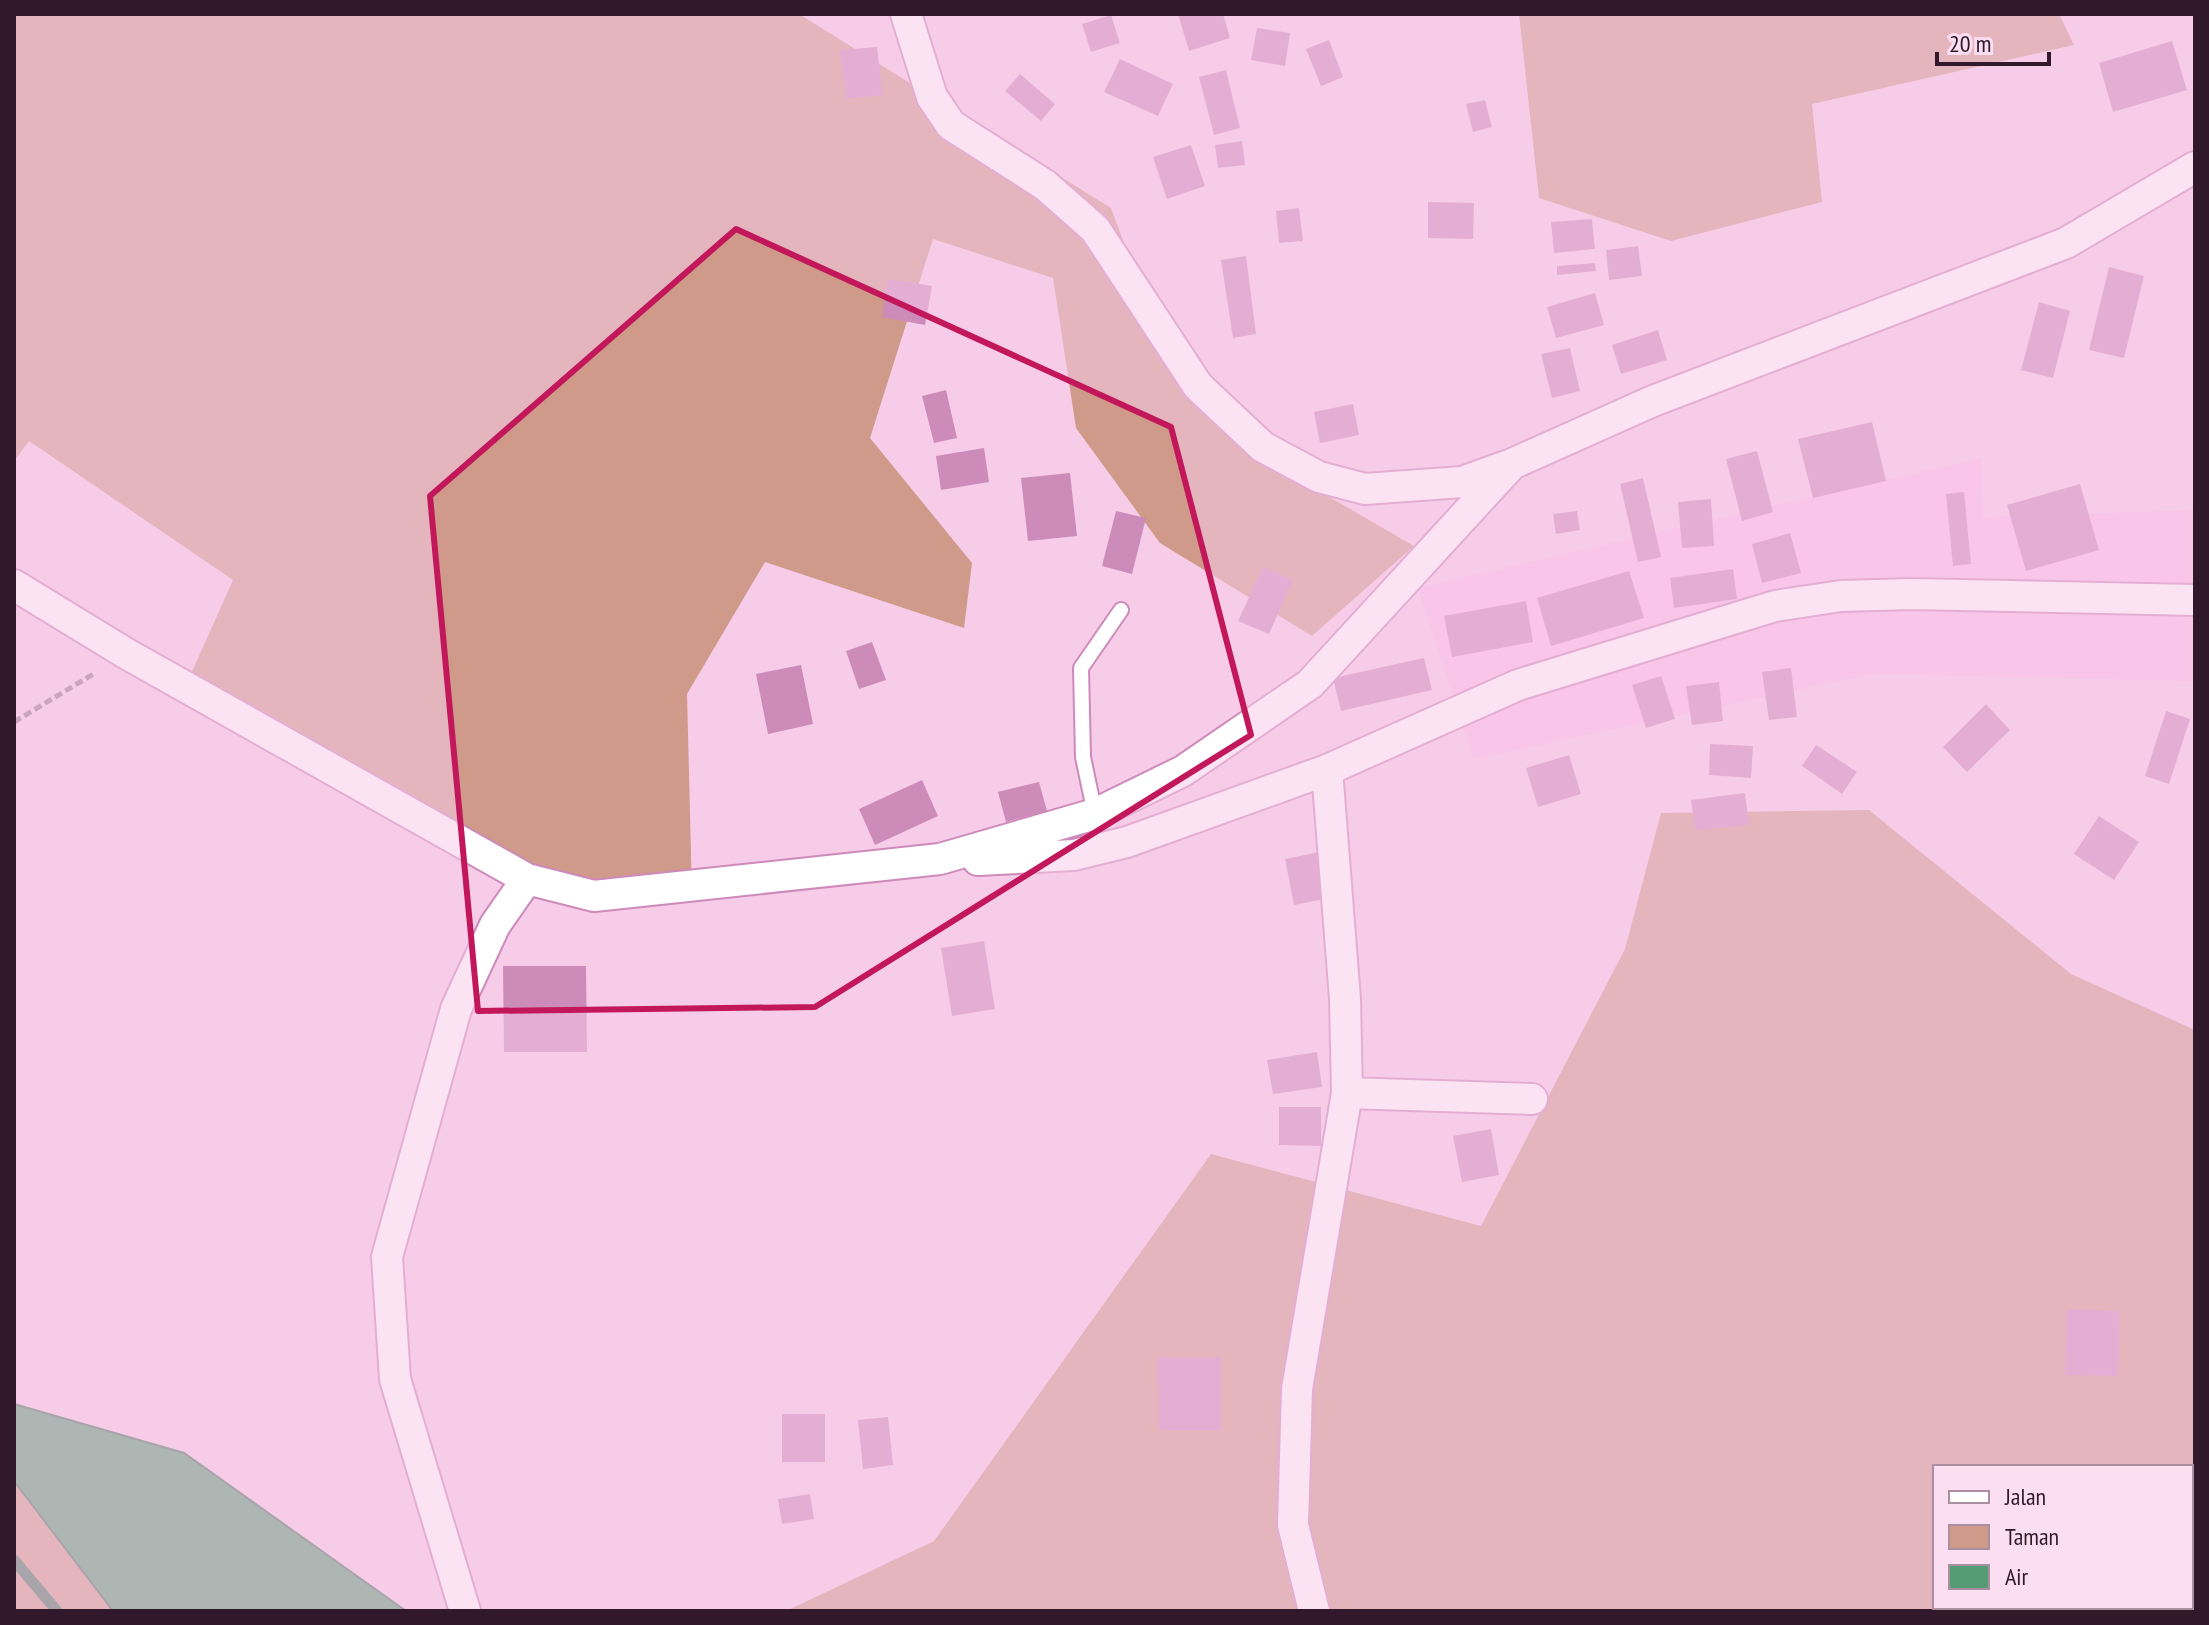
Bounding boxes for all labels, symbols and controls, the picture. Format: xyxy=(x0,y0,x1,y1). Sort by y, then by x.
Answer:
scale bar xyxy=(1937,16,2049,66)
text: 20 m xyxy=(1949,28,1991,59)
legend xyxy=(1933,1465,2193,1609)
text: Jalan xyxy=(2004,1481,2046,1512)
text: Taman xyxy=(2005,1521,2059,1552)
text: Air xyxy=(2005,1561,2029,1592)

